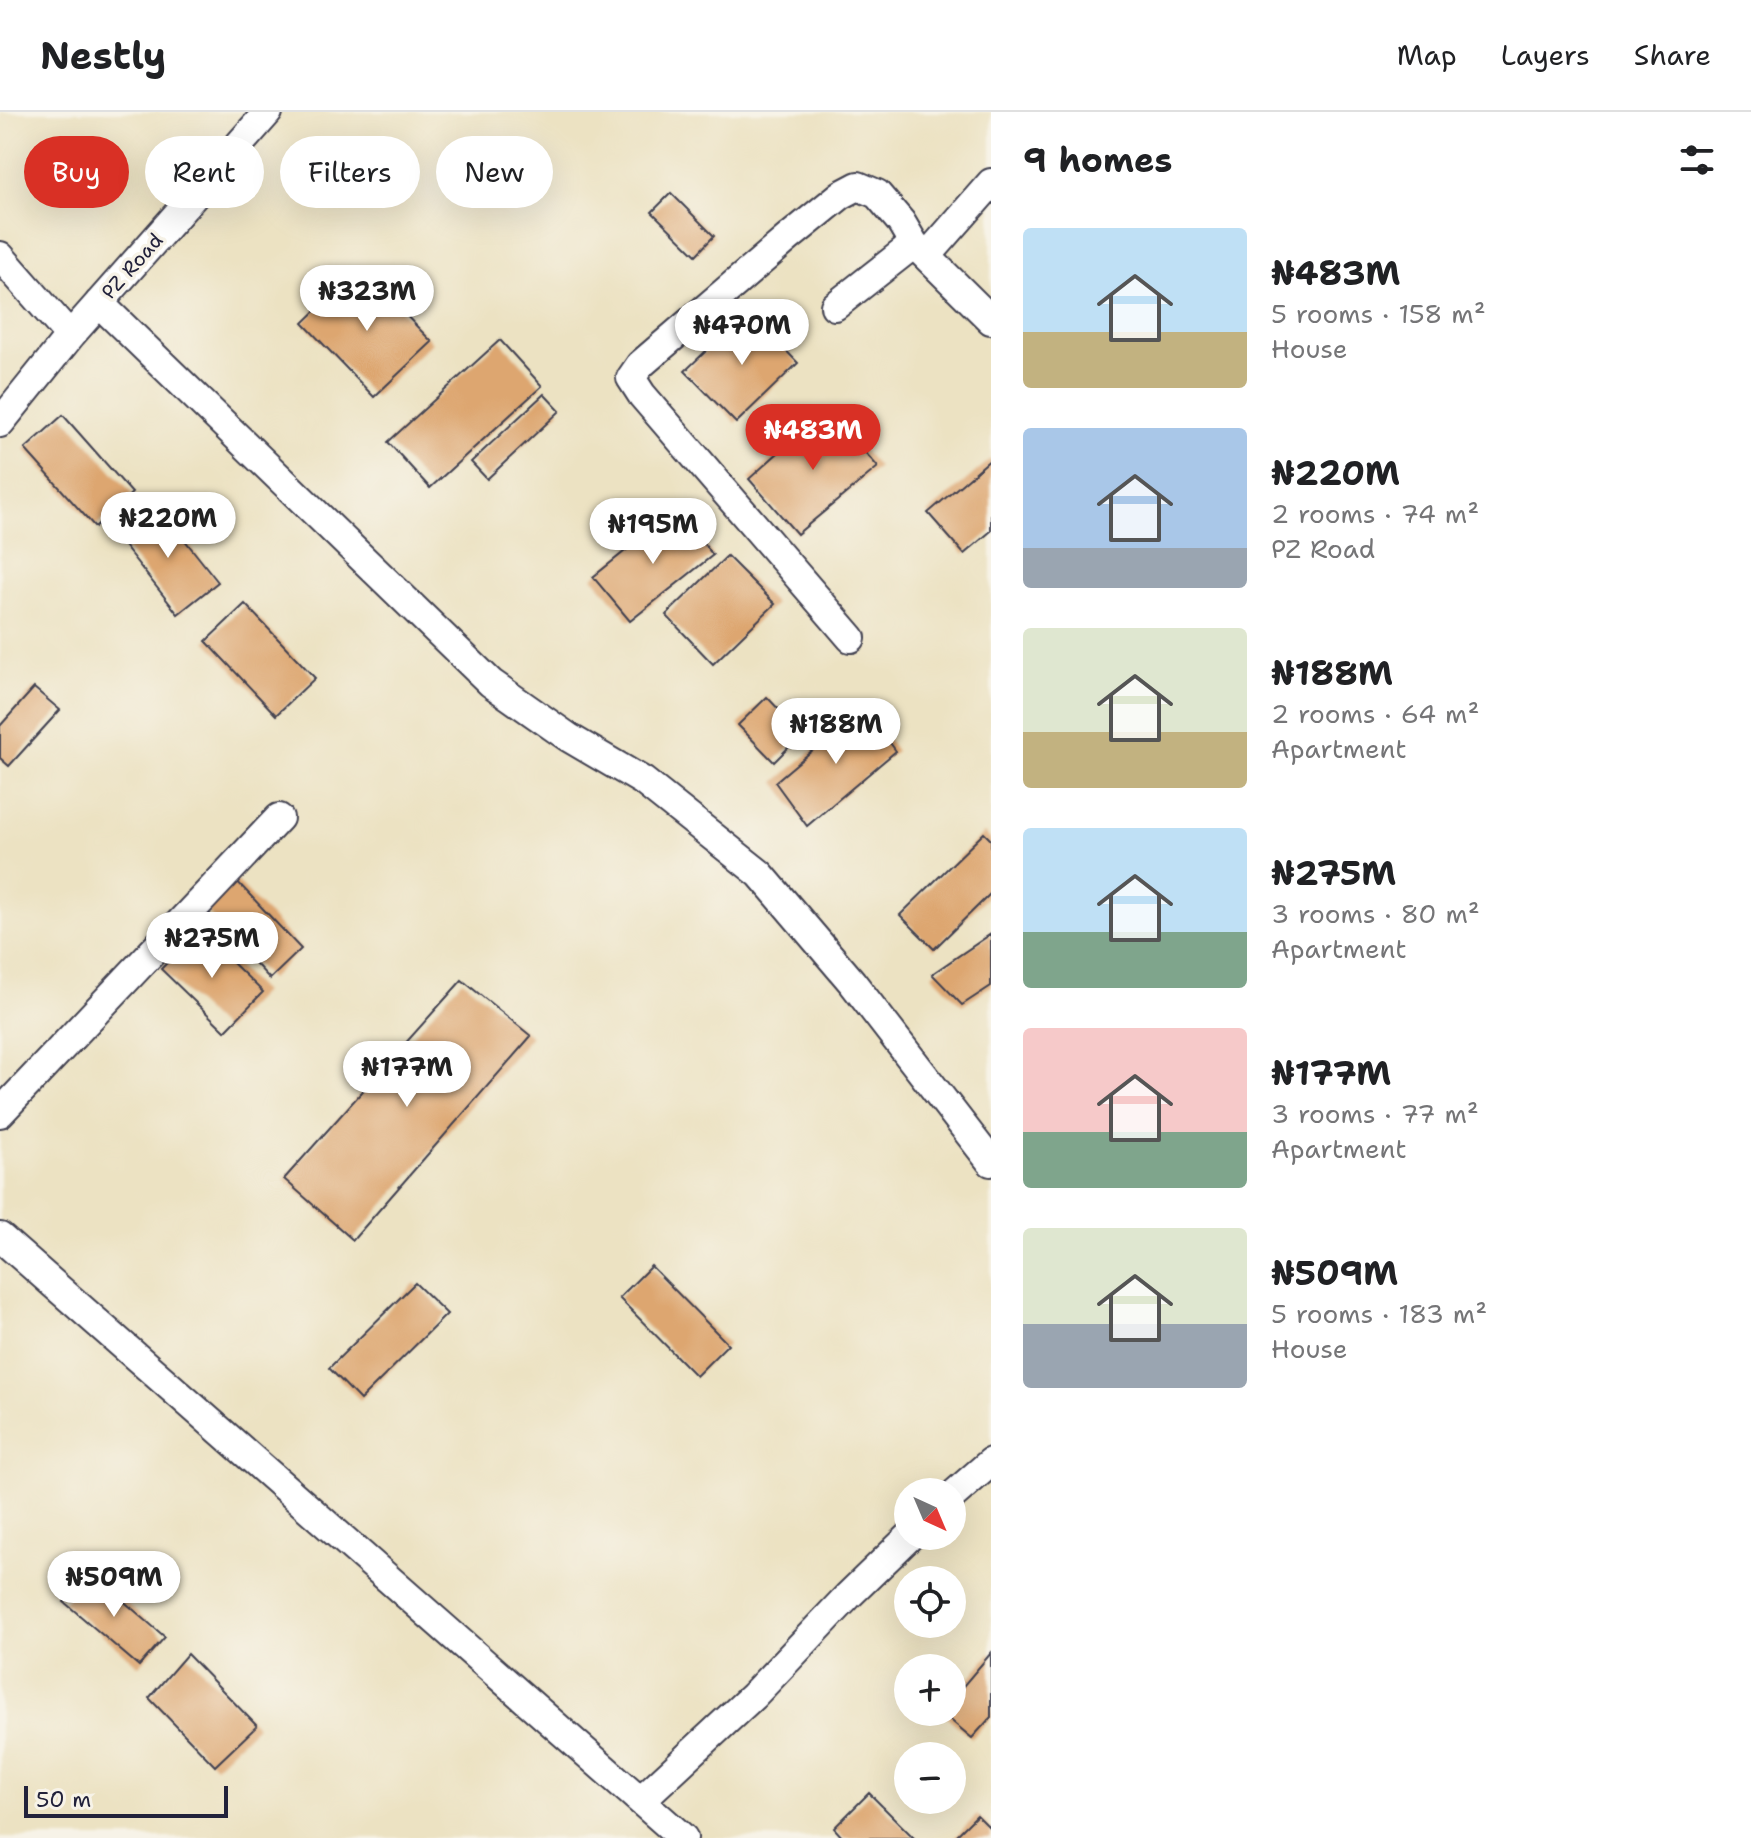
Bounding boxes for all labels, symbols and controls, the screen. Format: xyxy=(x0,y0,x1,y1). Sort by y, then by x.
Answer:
text: Nestly xyxy=(40,30,166,81)
text: Map xyxy=(1397,36,1457,74)
text: Layers xyxy=(1501,36,1590,74)
text: Share xyxy=(1634,36,1711,74)
chip: Buy xyxy=(24,136,129,208)
chip: Rent xyxy=(145,136,264,208)
chip: Filters xyxy=(280,136,420,208)
chip: New xyxy=(436,136,553,208)
text: 9 homes xyxy=(1023,137,1172,183)
icon: filters xyxy=(1675,138,1719,182)
street label: PZ Road xyxy=(96,227,169,304)
text: ₦483M xyxy=(1271,250,1400,296)
icon: home xyxy=(1087,260,1183,356)
pin: ₦323M xyxy=(311,265,423,333)
text: ₦323M xyxy=(318,273,416,308)
text: 5 rooms · 158 m² xyxy=(1271,296,1486,331)
pin: ₦470M xyxy=(686,299,798,367)
text: ₦470M xyxy=(693,307,791,342)
text: House xyxy=(1271,331,1347,366)
pin: ₦483M xyxy=(757,404,869,472)
text: ₦483M xyxy=(764,412,862,447)
text: ₦220M xyxy=(1271,450,1400,496)
icon: home xyxy=(1087,460,1183,556)
pin: ₦220M xyxy=(112,492,224,560)
text: 2 rooms · 74 m² xyxy=(1271,496,1479,531)
pin: ₦195M xyxy=(597,498,709,566)
text: ₦220M xyxy=(119,500,217,535)
text: ₦195M xyxy=(608,506,698,541)
text: PZ Road xyxy=(1271,531,1375,566)
text: ₦188M xyxy=(1271,650,1393,696)
icon: home xyxy=(1087,660,1183,756)
text: 2 rooms · 64 m² xyxy=(1271,696,1479,731)
pin: ₦188M xyxy=(780,698,892,766)
text: ₦188M xyxy=(789,706,883,741)
text: Apartment xyxy=(1271,731,1407,766)
text: ₦275M xyxy=(1271,850,1396,896)
icon: home xyxy=(1087,860,1183,956)
text: 3 rooms · 80 m² xyxy=(1271,896,1480,931)
pin: ₦275M xyxy=(156,912,268,980)
text: ₦275M xyxy=(164,920,260,955)
text: Apartment xyxy=(1271,931,1407,966)
pin: ₦177M xyxy=(351,1041,463,1109)
text: ₦177M xyxy=(361,1049,453,1084)
text: ₦177M xyxy=(1271,1050,1391,1096)
icon: home xyxy=(1087,1060,1183,1156)
text: 3 rooms · 77 m² xyxy=(1271,1096,1479,1131)
text: Apartment xyxy=(1271,1131,1407,1166)
text: ₦509M xyxy=(1271,1250,1398,1296)
icon: home xyxy=(1087,1260,1183,1356)
text: 5 rooms · 183 m² xyxy=(1271,1296,1487,1331)
text: House xyxy=(1271,1331,1347,1366)
north arrow xyxy=(894,1478,966,1550)
map controls xyxy=(894,1478,966,1814)
pin: ₦509M xyxy=(58,1551,170,1619)
text: ₦509M xyxy=(65,1559,163,1594)
button: locate xyxy=(894,1566,966,1638)
button: + xyxy=(894,1654,966,1726)
button: − xyxy=(894,1742,966,1814)
scale bar xyxy=(24,1782,228,1818)
text: 50 m xyxy=(36,1785,91,1814)

